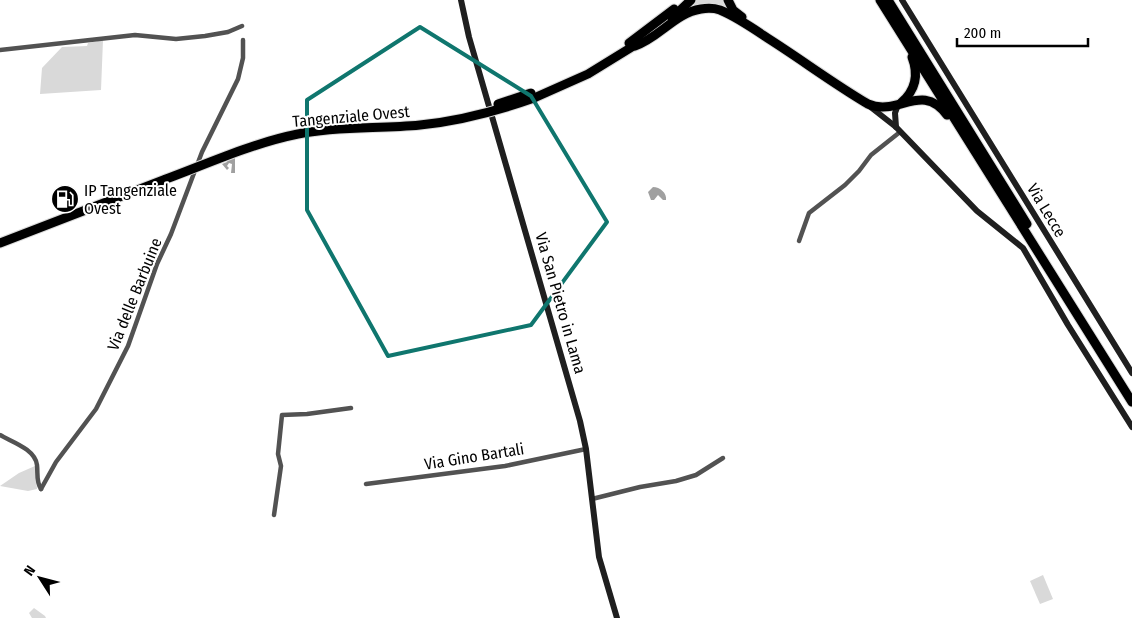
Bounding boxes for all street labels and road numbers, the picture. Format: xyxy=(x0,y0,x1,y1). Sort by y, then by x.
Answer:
street label: Tangenziale Ovest xyxy=(292,102,411,131)
street label: Via Lecce xyxy=(1023,180,1070,241)
street label: Via San Pietro in Lama xyxy=(531,230,590,376)
street label: Via delle Barbuine xyxy=(103,235,166,353)
street label: Via Gino Bartali xyxy=(423,439,525,474)

